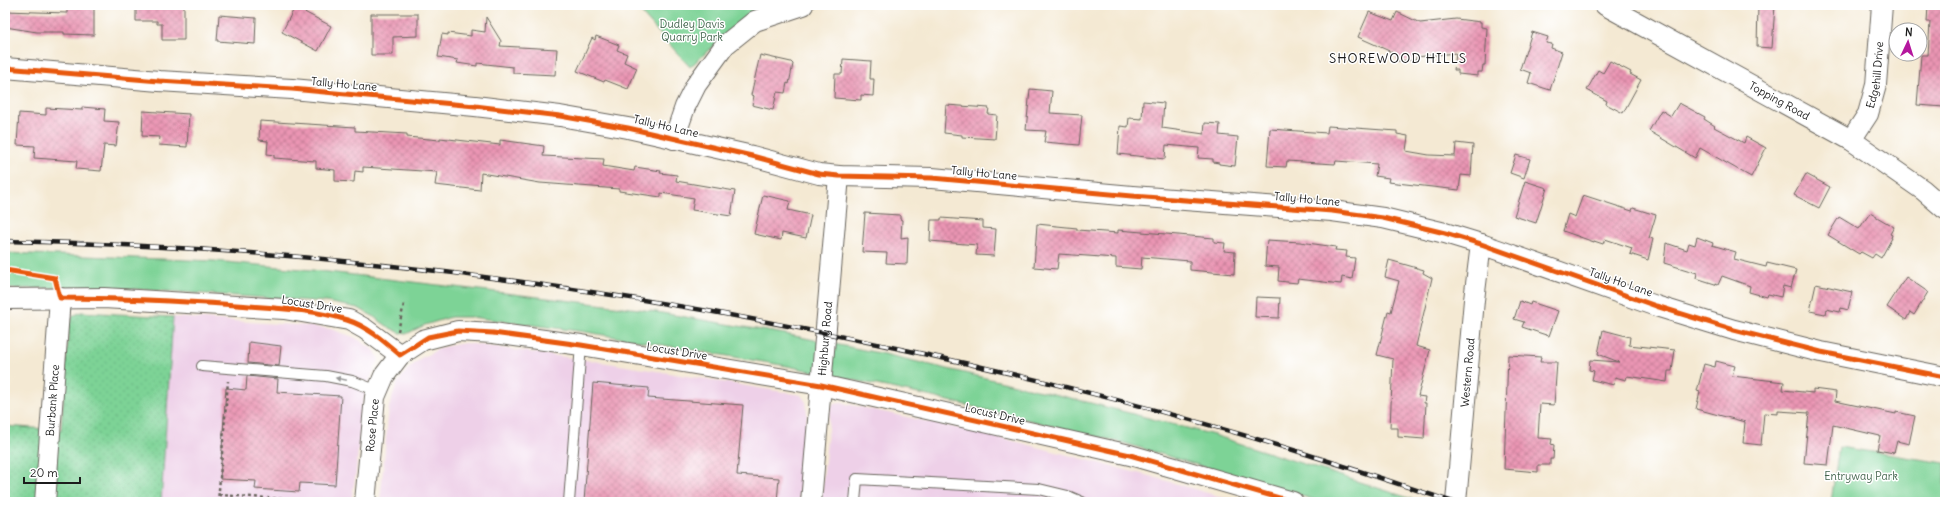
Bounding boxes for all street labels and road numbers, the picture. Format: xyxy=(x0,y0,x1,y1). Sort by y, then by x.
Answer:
street label: Edgehill Drive xyxy=(1863,41,1886,110)
street label: Tally Ho Lane xyxy=(310,74,378,94)
street label: Topping Road xyxy=(1747,78,1813,123)
street label: Tally Ho Lane xyxy=(632,112,700,140)
street label: Tally Ho Lane xyxy=(950,163,1018,183)
street label: Tally Ho Lane xyxy=(1273,189,1341,209)
street label: Tally Ho Lane xyxy=(1587,265,1655,299)
street label: Locust Drive xyxy=(281,292,343,316)
street label: Highbury Road xyxy=(815,300,835,376)
street label: Western Road xyxy=(1457,337,1478,408)
street label: Locust Drive xyxy=(646,339,708,363)
street label: Burbank Place xyxy=(43,364,62,437)
street label: Rose Place xyxy=(363,398,382,453)
street label: Locust Drive xyxy=(964,400,1027,428)

